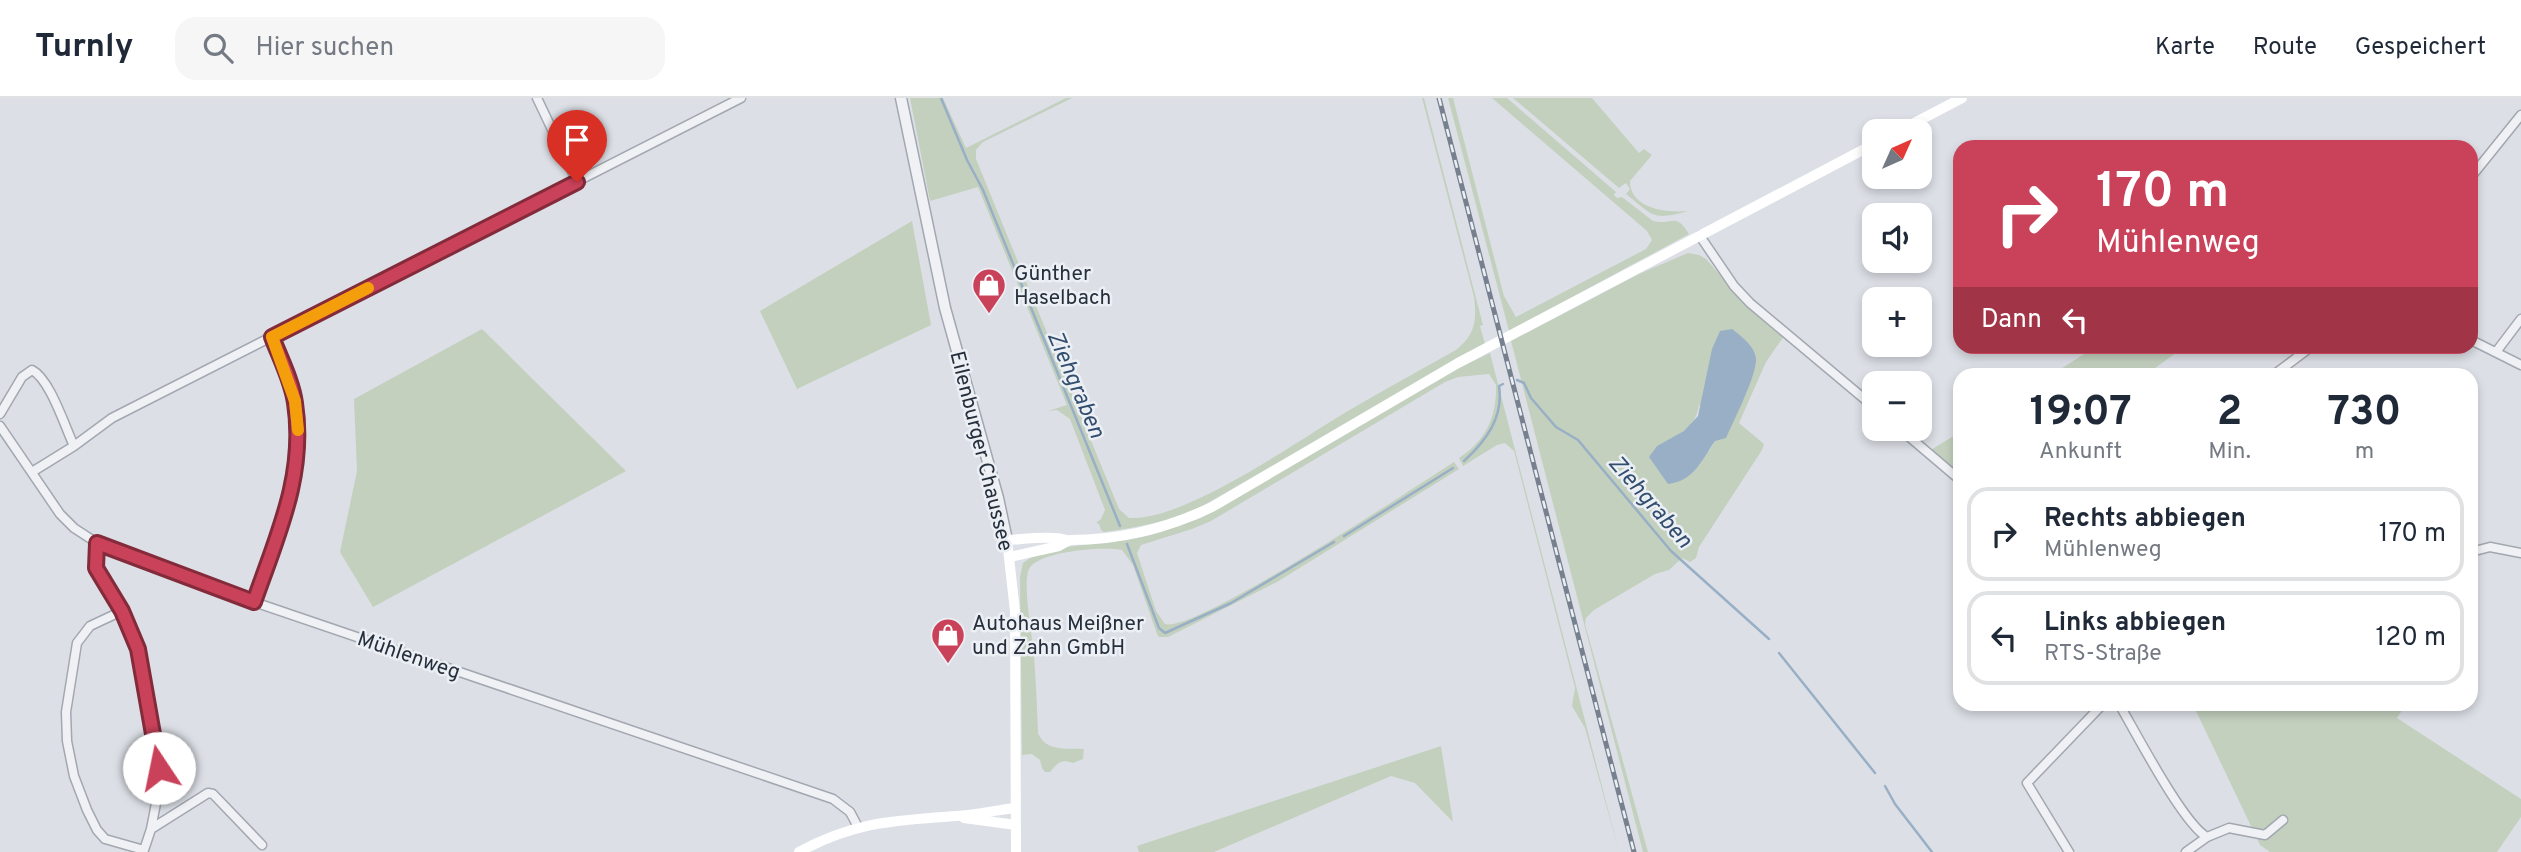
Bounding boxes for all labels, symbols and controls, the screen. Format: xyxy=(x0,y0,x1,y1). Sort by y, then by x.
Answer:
search box xyxy=(175,17,665,80)
text: Turnly xyxy=(35,27,133,69)
icon: search xyxy=(199,29,237,67)
text: Hier suchen xyxy=(255,32,394,65)
text: Karte xyxy=(2155,33,2215,63)
text: Route xyxy=(2253,33,2317,63)
text: Gespeichert xyxy=(2355,33,2486,63)
pin xyxy=(547,110,607,182)
north arrow xyxy=(1862,119,1932,189)
map controls xyxy=(1862,119,1932,441)
icon: arrive xyxy=(558,121,596,159)
text: 170 m xyxy=(2096,163,2229,225)
icon: right xyxy=(1981,168,2072,259)
button: sound xyxy=(1862,203,1932,273)
text: Mühlenweg xyxy=(2096,224,2260,264)
place label: Günther Haselbach xyxy=(1014,261,1111,312)
shop icon: Günther Haselbach xyxy=(970,266,1008,315)
button: + xyxy=(1862,287,1932,357)
icon: left xyxy=(2056,301,2094,339)
text: Dann xyxy=(1981,304,2042,337)
water label: Ziehgraben xyxy=(1039,327,1111,444)
street label: Eilenburger Chaussee xyxy=(943,348,1018,554)
button: − xyxy=(1862,371,1932,441)
text: 19:07 xyxy=(2030,387,2132,440)
text: 2 xyxy=(2217,387,2242,440)
text: 730 xyxy=(2327,387,2401,440)
text: Ankunft xyxy=(2039,438,2122,467)
text: Min. xyxy=(2208,438,2251,467)
text: m xyxy=(2355,438,2374,467)
water label: Ziehgraben xyxy=(1601,450,1698,556)
text: Rechts abbiegen xyxy=(2044,503,2246,536)
icon: right xyxy=(1985,515,2023,553)
text: 170 m xyxy=(2379,518,2446,551)
text: Mühlenweg xyxy=(2044,536,2162,565)
text: Links abbiegen xyxy=(2044,607,2226,640)
place label: Autohaus Meißner und Zahn GmbH xyxy=(972,611,1144,662)
shop icon: Autohaus Meißner und Zahn GmbH xyxy=(929,616,967,665)
icon: left xyxy=(1985,619,2023,657)
text: 120 m xyxy=(2376,622,2446,655)
street label: Mühlenweg xyxy=(353,626,464,687)
text: RTS-Straße xyxy=(2044,640,2162,669)
position arrow xyxy=(122,731,196,805)

